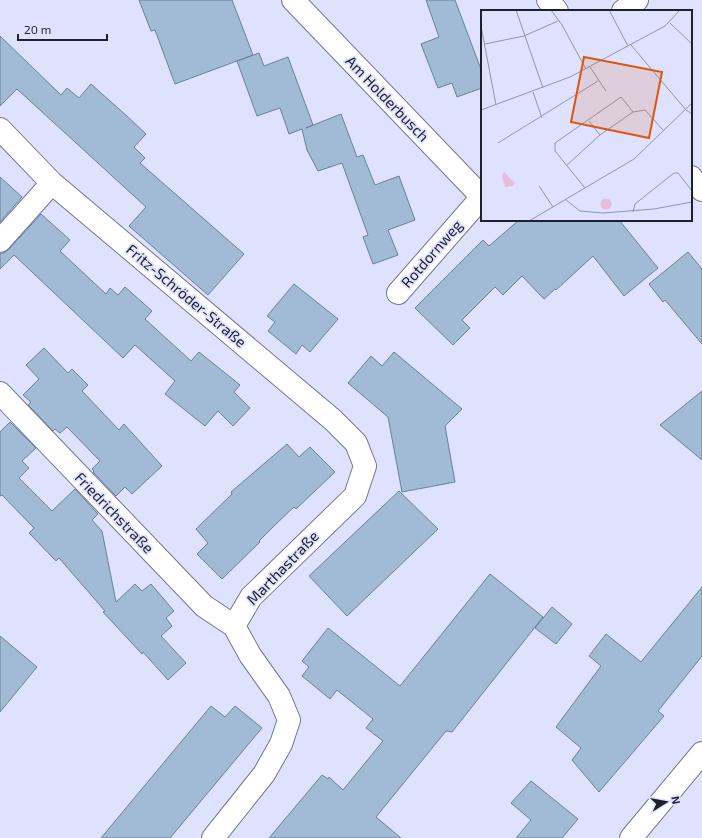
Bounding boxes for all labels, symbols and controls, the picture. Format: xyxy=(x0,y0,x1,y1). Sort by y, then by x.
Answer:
inset map xyxy=(481,10,692,221)
scale bar xyxy=(18,16,107,42)
text: 20 m xyxy=(24,22,51,36)
street label: Am Holderbusch xyxy=(342,52,433,145)
street label: Rotdornweg xyxy=(397,215,466,291)
street label: Fritz-Schröder-Straße xyxy=(123,240,250,351)
street label: Friedrichstraße xyxy=(72,468,158,557)
street label: Marthastraße xyxy=(243,527,322,608)
north arrow xyxy=(646,782,686,822)
text: N xyxy=(669,795,683,805)

